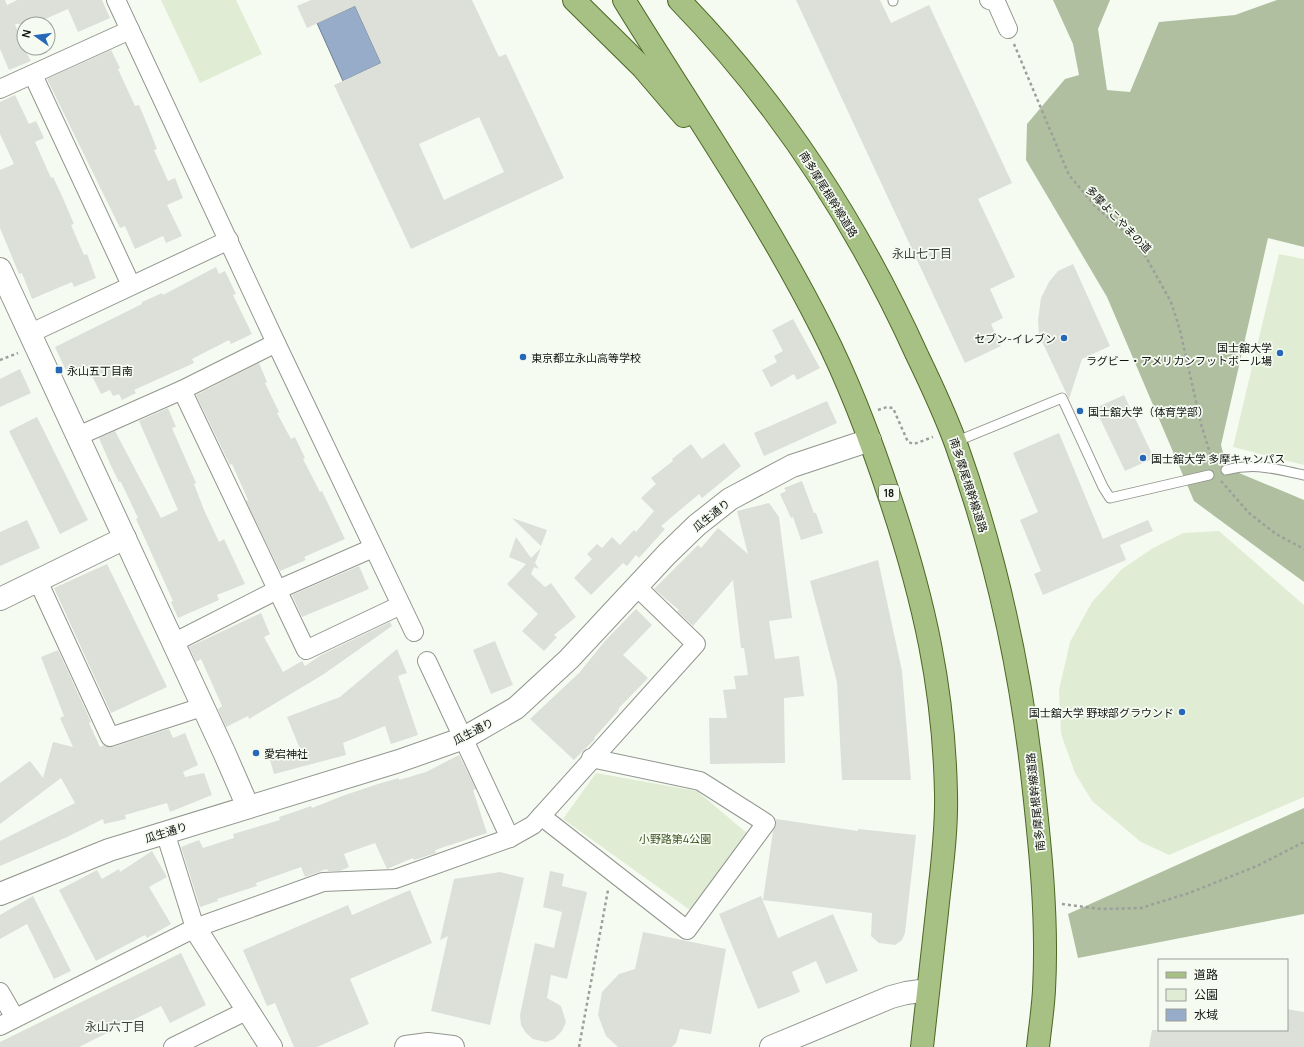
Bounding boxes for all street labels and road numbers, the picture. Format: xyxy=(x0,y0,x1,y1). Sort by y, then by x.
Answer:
street label: 南多摩尾根幹線道路 xyxy=(796,148,862,240)
street label: 多摩よこやまの道 xyxy=(1083,182,1155,256)
street label: 南多摩尾根幹線道路 xyxy=(947,436,991,534)
road number: 18 xyxy=(879,485,899,501)
street label: 瓜生通り xyxy=(689,495,733,535)
street label: 瓜生通り xyxy=(450,714,496,748)
street label: 南多摩尾根幹線道路 xyxy=(1022,752,1048,852)
street label: 瓜生通り xyxy=(143,818,189,846)

